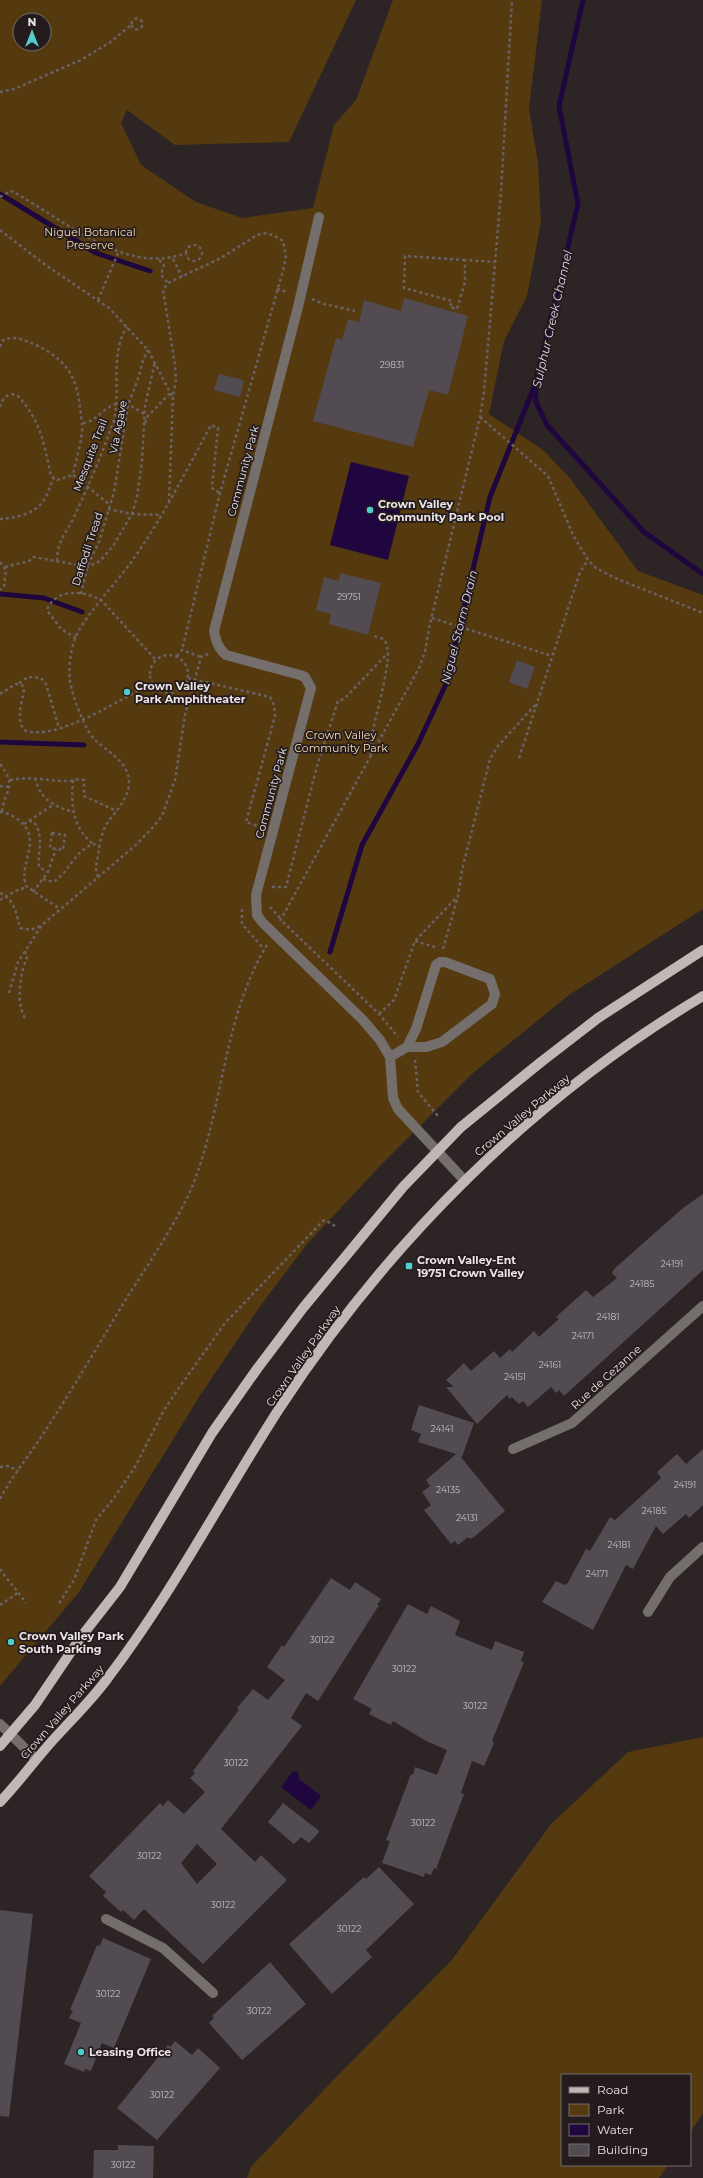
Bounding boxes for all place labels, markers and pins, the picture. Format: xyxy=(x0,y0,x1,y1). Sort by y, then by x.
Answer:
place label: Crown Valley Community Park Pool xyxy=(378,497,504,524)
marker: Crown Valley Community Park Pool xyxy=(365,505,375,515)
place label: Crown Valley Park Amphitheater xyxy=(135,679,246,706)
marker: Crown Valley Park Amphitheater xyxy=(122,687,132,697)
place label: Crown Valley-Ent 19751 Crown Valley xyxy=(417,1253,525,1280)
marker: Crown Valley-Ent 19751 Crown Valley xyxy=(404,1261,414,1271)
place label: Crown Valley Park South Parking xyxy=(19,1629,125,1656)
marker: Crown Valley Park South Parking xyxy=(6,1637,16,1647)
place label: Leasing Office xyxy=(89,2045,171,2059)
marker: Leasing Office xyxy=(76,2047,86,2057)

